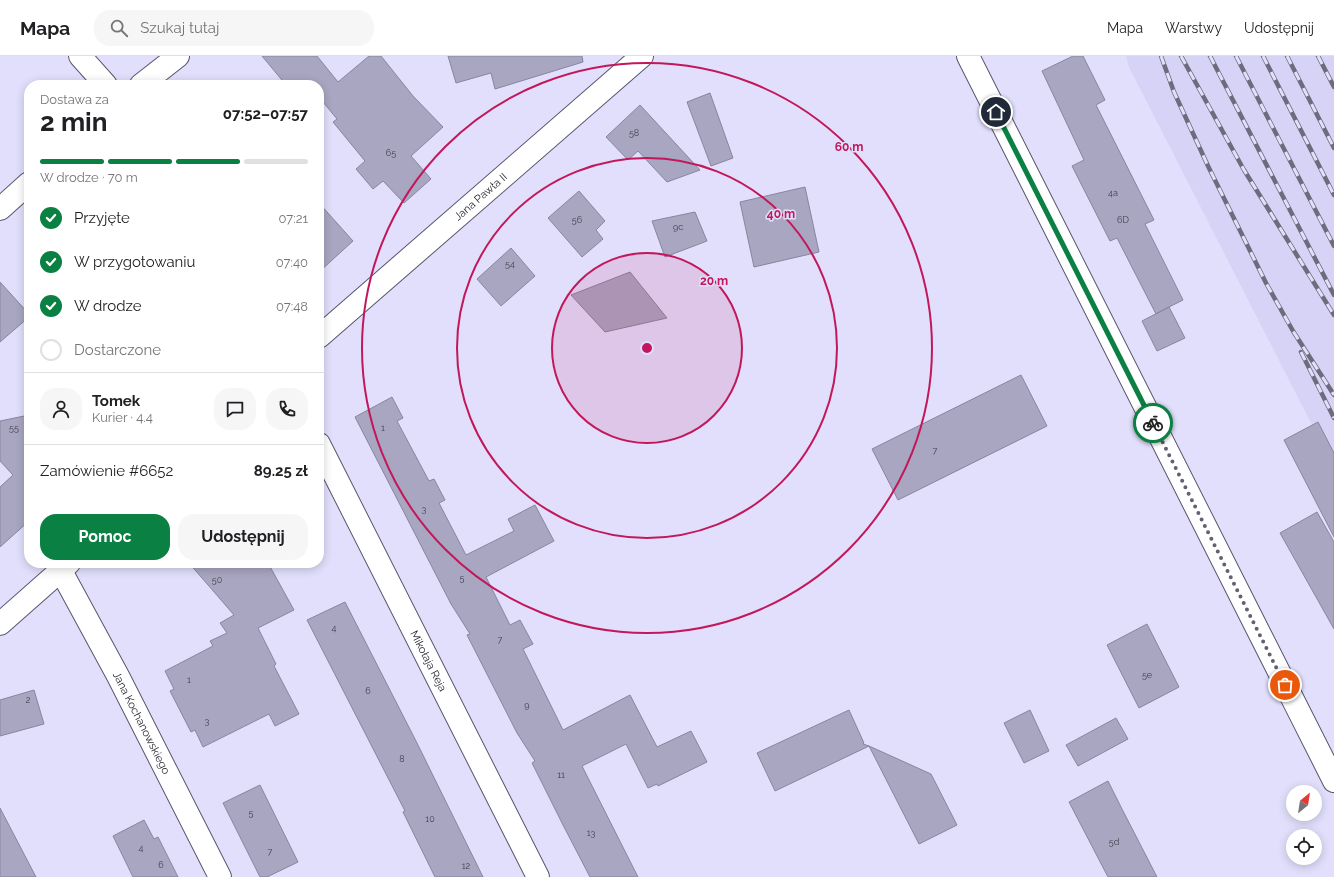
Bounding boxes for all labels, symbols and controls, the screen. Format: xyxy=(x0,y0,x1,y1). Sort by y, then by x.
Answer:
search box xyxy=(94,10,374,46)
text: Mapa xyxy=(20,17,70,39)
icon: search xyxy=(108,17,130,39)
text: Szukaj tutaj xyxy=(140,19,219,37)
text: Mapa xyxy=(1107,20,1143,36)
text: Warstwy xyxy=(1165,20,1222,36)
text: Udostępnij xyxy=(1244,20,1314,36)
text: Dostawa za xyxy=(40,92,109,107)
pin xyxy=(979,95,1013,129)
icon: home xyxy=(985,101,1007,123)
text: 07:52–07:57 xyxy=(223,105,308,123)
text: 2 min xyxy=(40,107,107,137)
house number: 58 xyxy=(629,128,639,138)
text: 60 m xyxy=(835,140,863,154)
house number: 65 xyxy=(386,148,396,158)
text: W drodze · 70 m xyxy=(40,170,138,185)
street label: Jana Pawła II xyxy=(451,170,509,223)
house number: 4a xyxy=(1108,188,1118,198)
icon: check xyxy=(40,207,62,229)
text: 40 m xyxy=(767,207,795,221)
text: Przyjęte xyxy=(74,209,130,227)
text: 07:21 xyxy=(278,211,308,226)
house number: 56 xyxy=(572,215,583,225)
house number: 6D xyxy=(1117,215,1129,225)
house number: 9c xyxy=(673,222,683,232)
icon: check xyxy=(40,251,62,273)
text: W przygotowaniu xyxy=(74,253,195,271)
text: 07:40 xyxy=(276,255,308,270)
house number: 54 xyxy=(505,259,515,269)
text: 20 m xyxy=(700,274,728,288)
icon: check xyxy=(40,295,62,317)
text: W drodze xyxy=(74,297,142,315)
text: 07:48 xyxy=(276,299,308,314)
text: Dostarczone xyxy=(74,341,161,359)
centre of rings xyxy=(640,341,654,355)
button: person xyxy=(40,388,82,430)
button: chat xyxy=(214,388,256,430)
button: phone xyxy=(266,388,308,430)
text: Tomek xyxy=(92,392,140,410)
courier xyxy=(1133,403,1173,443)
text: Kurier · 4.4 xyxy=(92,410,153,425)
icon: bike xyxy=(1142,412,1164,434)
house number: 55 xyxy=(9,423,19,433)
house number: 1 xyxy=(381,423,385,433)
house number: 7 xyxy=(933,446,938,456)
text: Zamówienie #6652 xyxy=(40,462,173,480)
text: 89.25 zł xyxy=(254,462,308,480)
house number: 3 xyxy=(422,504,427,514)
button: Pomoc xyxy=(40,514,170,560)
button: Udostępnij xyxy=(178,514,308,560)
house number: 5 xyxy=(460,573,465,583)
house number: 50 xyxy=(212,575,223,585)
house number: 4 xyxy=(332,623,337,633)
street label: Mikołaja Reja xyxy=(408,628,450,694)
house number: 7 xyxy=(498,635,503,645)
pin xyxy=(1268,668,1302,702)
street label: Jana Kochanowskiego xyxy=(110,669,173,777)
house number: 5e xyxy=(1142,670,1153,680)
icon: bag xyxy=(1274,674,1296,696)
house number: 1 xyxy=(187,675,191,685)
house number: 6 xyxy=(365,686,371,696)
house number: 2 xyxy=(26,695,31,705)
house number: 9 xyxy=(524,700,530,710)
house number: 3 xyxy=(205,716,210,726)
house number: 8 xyxy=(399,754,405,764)
house number: 11 xyxy=(557,770,565,780)
north arrow xyxy=(1286,785,1322,821)
map controls xyxy=(1286,785,1322,865)
house number: 5 xyxy=(249,808,254,818)
house number: 10 xyxy=(425,814,435,824)
house number: 13 xyxy=(587,828,596,838)
button: locate xyxy=(1286,829,1322,865)
house number: 5d xyxy=(1109,837,1120,847)
house number: 4 xyxy=(139,843,144,853)
house number: 7 xyxy=(268,847,273,857)
house number: 6 xyxy=(158,860,164,870)
house number: 12 xyxy=(462,861,471,871)

